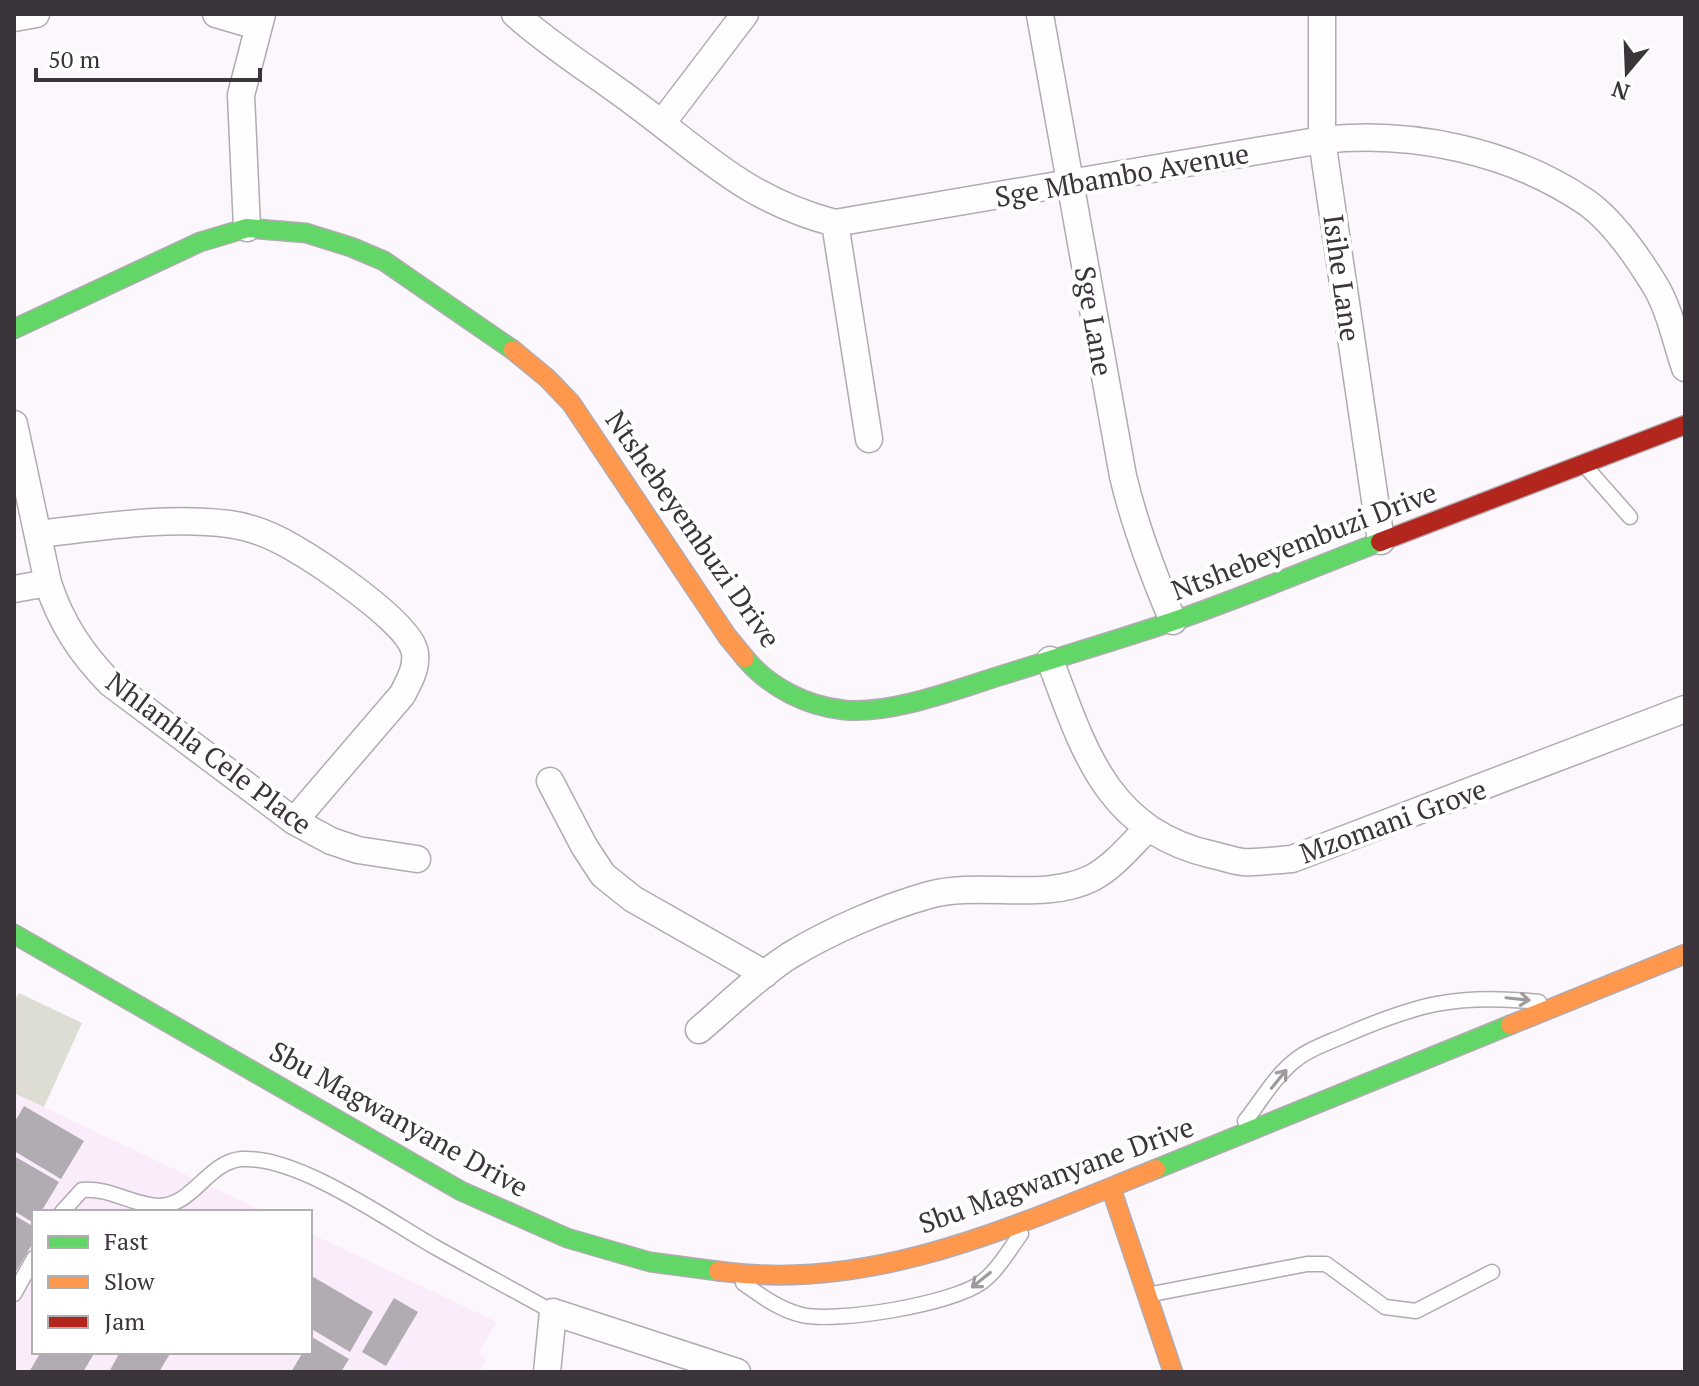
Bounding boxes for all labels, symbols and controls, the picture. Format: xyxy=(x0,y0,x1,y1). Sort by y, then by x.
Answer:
scale bar xyxy=(36,32,260,82)
north arrow xyxy=(1587,32,1667,112)
text: 50 m xyxy=(48,43,100,75)
text: N xyxy=(1607,75,1633,108)
street label: Sge Mbambo Avenue xyxy=(992,134,1252,215)
street label: Isihe Lane xyxy=(1315,212,1370,344)
street label: Sge Lane xyxy=(1067,263,1122,379)
street label: Ntshebeyembuzi Drive xyxy=(598,403,789,655)
street label: Ntshebeyembuzi Drive xyxy=(1166,473,1442,608)
street label: Nhlanhla Cele Place xyxy=(99,663,320,842)
street label: Mzomani Grove xyxy=(1294,770,1491,871)
one-way arrow xyxy=(1504,992,1531,1007)
street label: Sbu Magwanyane Drive xyxy=(263,1032,535,1205)
one-way arrow xyxy=(1270,1069,1287,1090)
street label: Sbu Magwanyane Drive xyxy=(913,1108,1198,1242)
legend xyxy=(32,1210,312,1354)
text: Fast xyxy=(104,1225,149,1257)
text: Slow xyxy=(104,1265,155,1297)
one-way arrow xyxy=(971,1272,992,1289)
text: Jam xyxy=(104,1305,145,1337)

